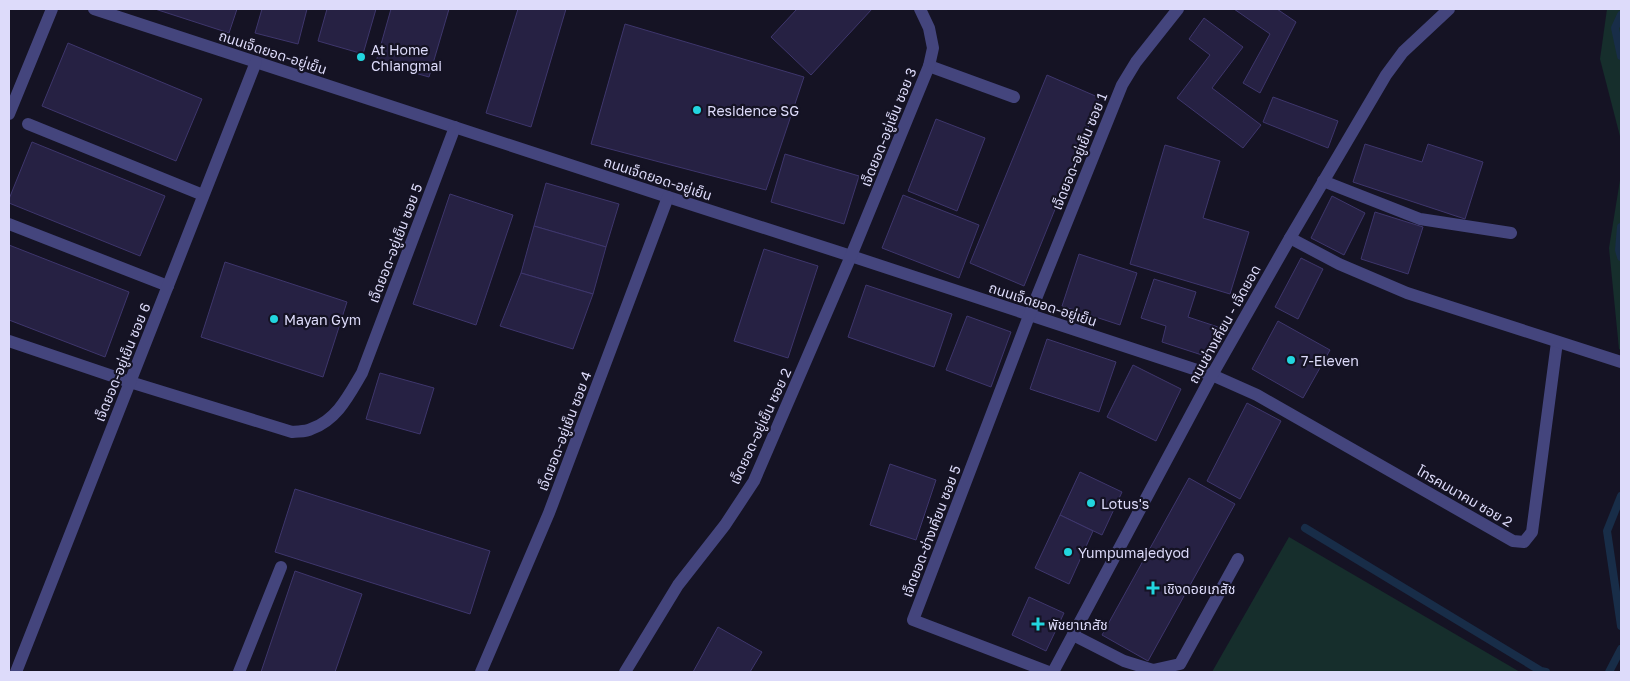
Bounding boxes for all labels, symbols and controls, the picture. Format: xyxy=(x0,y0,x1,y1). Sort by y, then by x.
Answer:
street label: ถนนเจ็ดยอด-อยู่เย็น xyxy=(216,27,329,78)
place label: At Home Chiangmai xyxy=(371,41,442,74)
marker: At Home Chiangmai xyxy=(355,51,367,63)
street label: เจ็ดยอด-อยู่เย็น ซอย 3 xyxy=(856,65,920,189)
street label: เจ็ดยอด-อยู่เย็น ซอย 1 xyxy=(1048,90,1111,213)
place label: Residence SG xyxy=(707,102,799,119)
marker: Residence SG xyxy=(691,104,703,116)
street label: ถนนเจ็ดยอด-อยู่เย็น xyxy=(601,153,714,204)
street label: เจ็ดยอด-อยู่เย็น ซอย 5 xyxy=(364,181,427,305)
street label: ถนนช่างเคี่ยน - เจ็ดยอด xyxy=(1183,261,1264,386)
street label: ถนนเจ็ดยอด-อยู่เย็น xyxy=(986,279,1099,330)
street label: เจ็ดยอด-อยู่เย็น ซอย 6 xyxy=(90,300,155,424)
place label: Mayan Gym xyxy=(284,311,361,328)
marker: Mayan Gym xyxy=(268,313,280,325)
place label: 7-Eleven xyxy=(1301,352,1359,369)
marker: 7-Eleven xyxy=(1285,354,1297,366)
street label: เจ็ดยอด-อยู่เย็น ซอย 2 xyxy=(726,365,795,487)
street label: เจ็ดยอด-อยู่เย็น ซอย 4 xyxy=(533,369,596,494)
street label: เจ็ดยอด-ช่างเคี่ยน ซอย 5 xyxy=(897,462,964,599)
street label: โทรคมนาคม ซอย 2 xyxy=(1414,462,1516,530)
place label: Lotus's xyxy=(1101,495,1149,512)
marker: Lotus's xyxy=(1085,497,1097,509)
place label: Yumpumajedyod xyxy=(1078,544,1189,561)
marker: Yumpumajedyod xyxy=(1062,546,1074,558)
place label: เชิงดอยเภสัช xyxy=(1163,580,1235,597)
marker: เชิงดอยเภสัช xyxy=(1147,582,1159,594)
place label: พัชยาเภสัช xyxy=(1048,616,1108,633)
marker: พัชยาเภสัช xyxy=(1032,618,1044,630)

